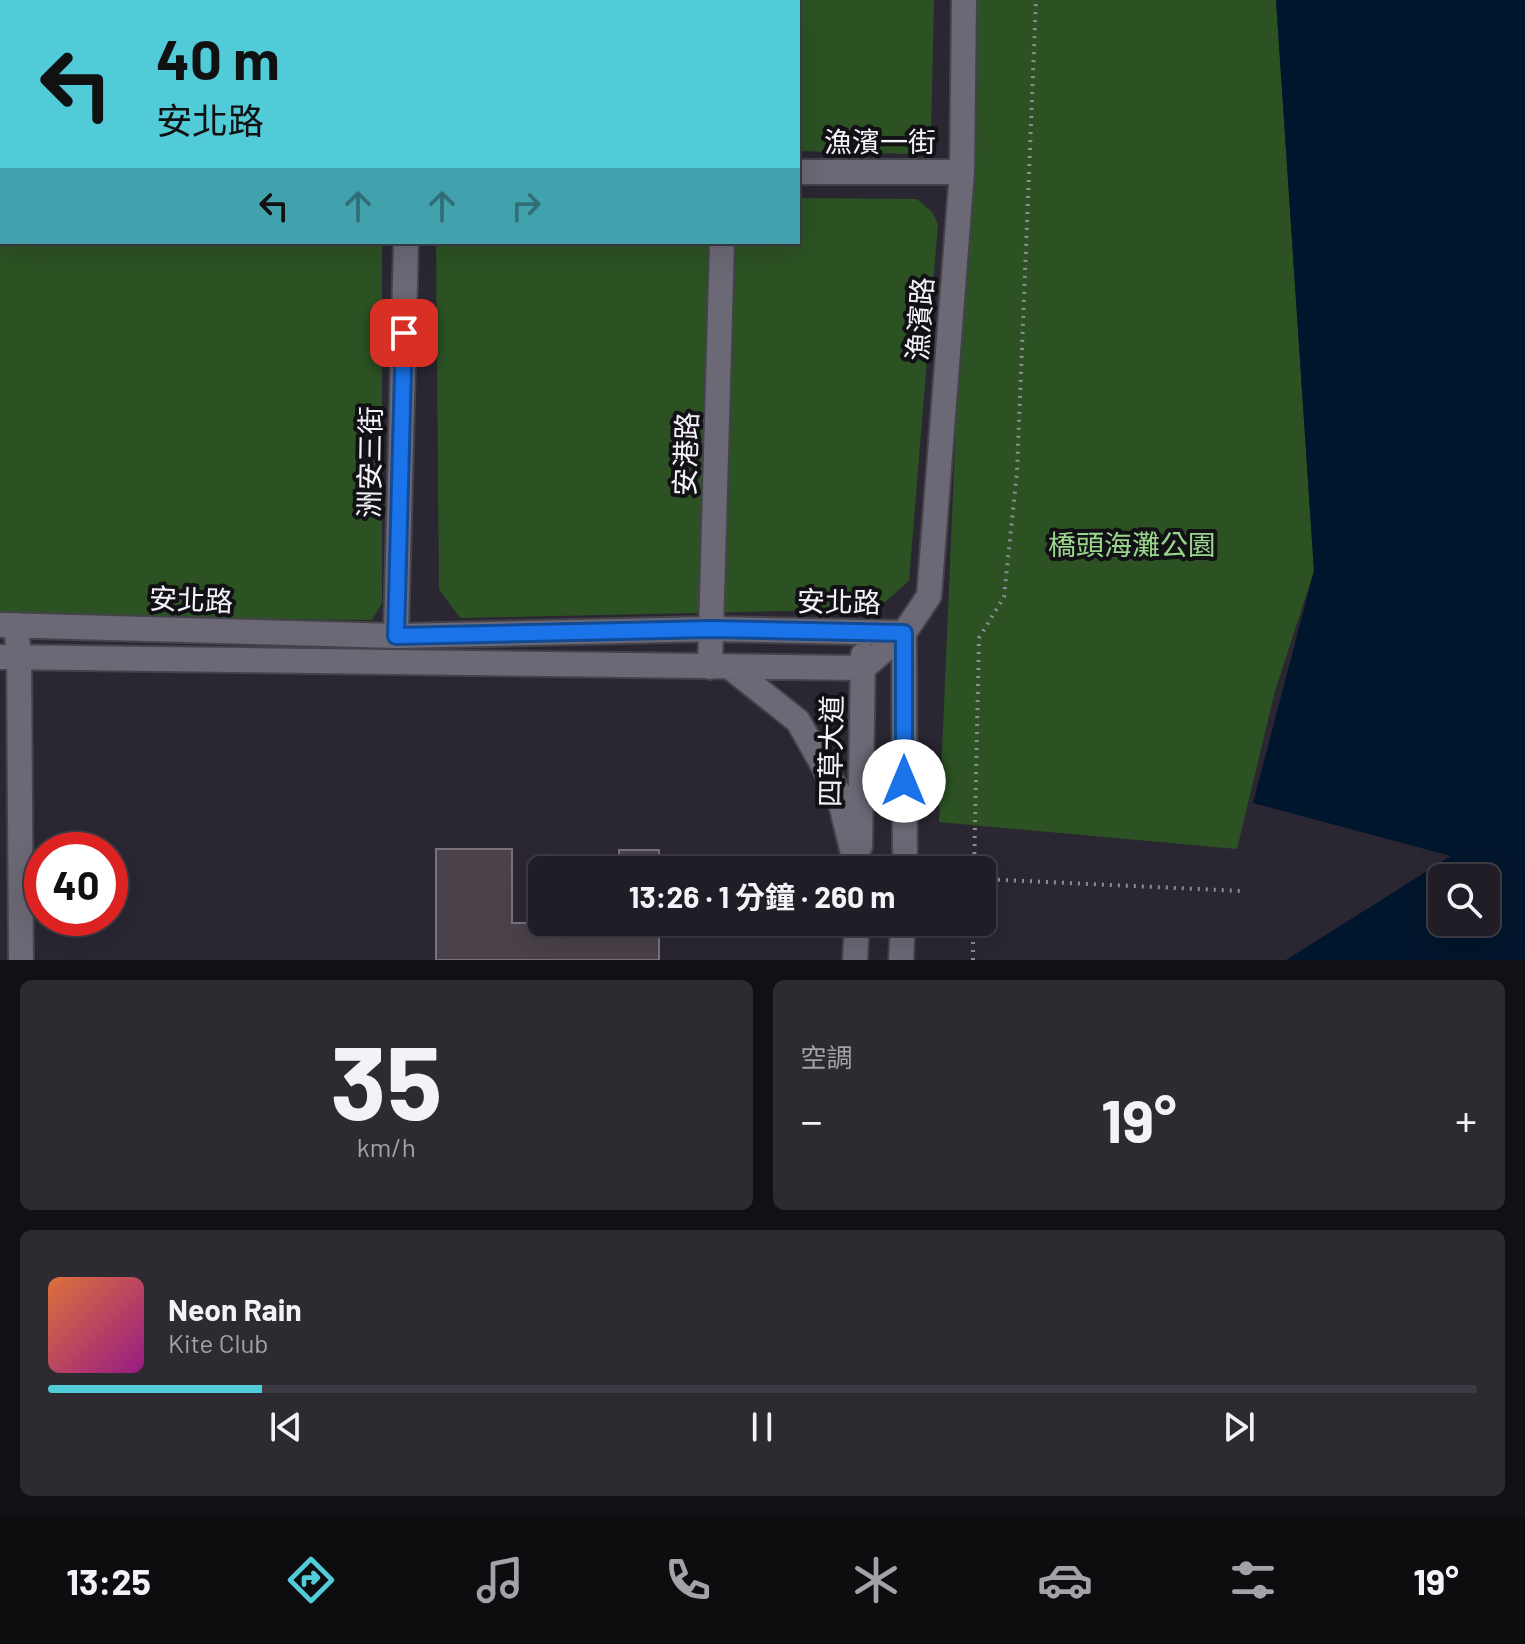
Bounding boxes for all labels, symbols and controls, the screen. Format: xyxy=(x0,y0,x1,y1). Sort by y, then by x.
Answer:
text: 40 m xyxy=(156,24,280,91)
icon: left xyxy=(24,32,128,136)
text: 安北路 xyxy=(156,98,264,141)
street label: 漁濱一街 xyxy=(824,124,936,158)
icon: left xyxy=(252,184,296,228)
icon: ahead xyxy=(336,184,380,228)
icon: ahead xyxy=(420,184,464,228)
icon: right xyxy=(504,184,548,228)
street label: 漁濱路 xyxy=(899,276,939,362)
pin xyxy=(370,299,438,367)
icon: arrive xyxy=(382,311,426,355)
street label: 洲安三街 xyxy=(351,406,387,518)
street label: 安港路 xyxy=(667,411,703,497)
park label: 橋頭海灘公園 xyxy=(1048,527,1216,561)
street label: 安北路 xyxy=(148,581,234,617)
street label: 安北路 xyxy=(797,583,881,619)
street label: 四草大道 xyxy=(812,695,848,807)
position arrow xyxy=(862,739,946,823)
speed limit sign: 40 xyxy=(24,832,128,936)
map controls xyxy=(1428,864,1500,936)
button: search xyxy=(1428,864,1500,936)
text: 13:26 · 1 分鐘 · 260 m xyxy=(629,878,895,914)
text: 35 xyxy=(330,1016,442,1141)
text: 空調 xyxy=(801,1041,853,1072)
text: 19° xyxy=(1101,1083,1177,1155)
text: − xyxy=(801,1093,823,1146)
text: + xyxy=(1455,1093,1477,1146)
text: km/h xyxy=(357,1131,416,1162)
text: Neon Rain xyxy=(168,1291,302,1327)
text: Kite Club xyxy=(168,1327,269,1358)
icon: previous xyxy=(264,1405,308,1449)
icon: pause xyxy=(740,1405,784,1449)
icon: next xyxy=(1217,1405,1261,1449)
icon: directions xyxy=(283,1552,339,1608)
icon: music xyxy=(472,1552,528,1608)
icon: phone xyxy=(660,1552,716,1608)
icon: climate xyxy=(848,1552,904,1608)
icon: car xyxy=(1037,1552,1093,1608)
icon: filters xyxy=(1225,1552,1281,1608)
text: 13:25 xyxy=(66,1559,151,1602)
text: 19° xyxy=(1413,1559,1459,1602)

